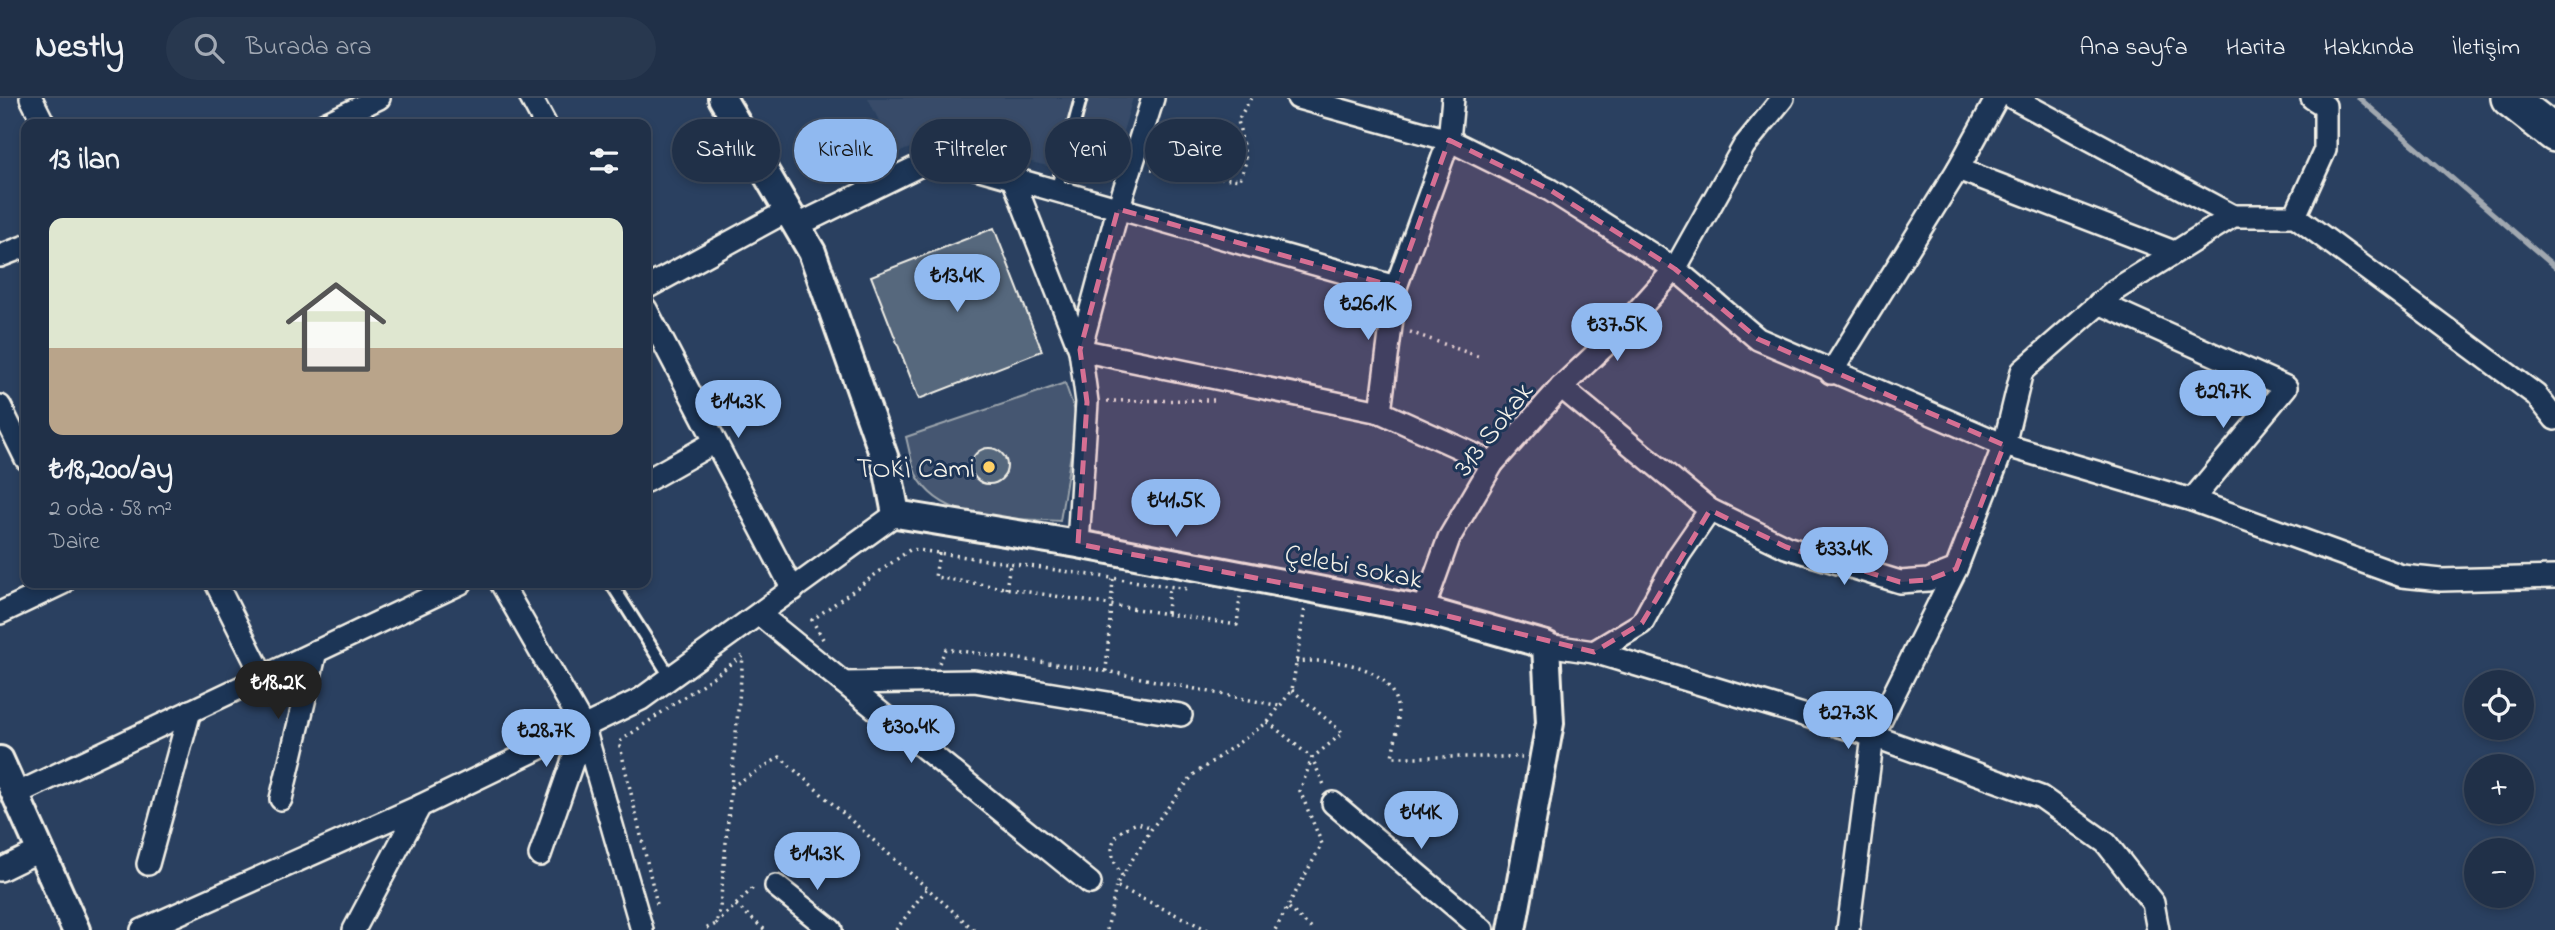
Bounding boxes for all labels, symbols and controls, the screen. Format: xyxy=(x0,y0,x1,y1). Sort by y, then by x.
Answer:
search box xyxy=(166,17,656,80)
text: Nestly xyxy=(35,24,124,72)
icon: search xyxy=(190,29,228,67)
text: Burada ara xyxy=(246,29,372,67)
text: Ana sayfa xyxy=(2080,31,2188,66)
text: Harita xyxy=(2226,31,2286,66)
text: Hakkında xyxy=(2324,31,2414,66)
text: İletişim xyxy=(2452,31,2520,66)
chip: Satılık xyxy=(672,119,780,182)
chip: Kiralık xyxy=(794,119,897,182)
chip: Filtreler xyxy=(911,119,1031,182)
chip: Yeni xyxy=(1045,119,1131,182)
chip: Daire xyxy=(1145,119,1246,182)
text: 13 ilan xyxy=(49,139,120,183)
icon: filters xyxy=(585,142,623,180)
pin: ₺13.4K xyxy=(900,254,1014,314)
text: ₺13.4K xyxy=(930,260,984,293)
icon: home xyxy=(273,264,399,390)
pin: ₺26.1K xyxy=(1311,282,1425,342)
text: ₺26.1K xyxy=(1340,288,1396,321)
pin: ₺37.5K xyxy=(1560,303,1674,363)
text: ₺37.5K xyxy=(1587,309,1647,342)
pin: ₺29.7K xyxy=(2166,370,2280,430)
street label: 313 Sokak xyxy=(1445,373,1545,486)
text: ₺29.7K xyxy=(2195,376,2251,409)
pin: ₺14.3K xyxy=(681,380,795,440)
text: ₺14.3K xyxy=(711,386,765,419)
text: ₺18,200/ay xyxy=(49,449,173,493)
place label: TOKİ Cami xyxy=(856,450,975,491)
marker: TOKİ Cami xyxy=(981,459,997,475)
pin: ₺41.5K xyxy=(1119,480,1233,539)
text: ₺41.5K xyxy=(1147,485,1205,518)
text: 2 oda · 58 m² xyxy=(49,493,172,526)
text: Daire xyxy=(49,526,100,559)
pin: ₺33.4K xyxy=(1787,528,1901,587)
text: ₺33.4K xyxy=(1816,533,1872,566)
street label: Çelebi sokak xyxy=(1281,535,1426,602)
pin: ₺18.2K xyxy=(221,662,335,721)
text: ₺18.2K xyxy=(251,667,305,700)
map controls xyxy=(2464,670,2534,908)
button: locate xyxy=(2464,670,2534,740)
pin: ₺27.3K xyxy=(1791,692,1905,751)
text: ₺27.3K xyxy=(1819,697,1877,730)
pin: ₺30.4K xyxy=(854,706,968,765)
pin: ₺28.7K xyxy=(489,710,603,769)
text: ₺30.4K xyxy=(883,711,939,744)
text: ₺28.7K xyxy=(518,715,574,748)
button: + xyxy=(2464,754,2534,824)
pin: ₺44K xyxy=(1380,792,1462,851)
text: ₺44K xyxy=(1400,797,1442,830)
pin: ₺14.3K xyxy=(760,832,874,892)
text: ₺14.3K xyxy=(790,838,844,871)
button: − xyxy=(2464,838,2534,908)

